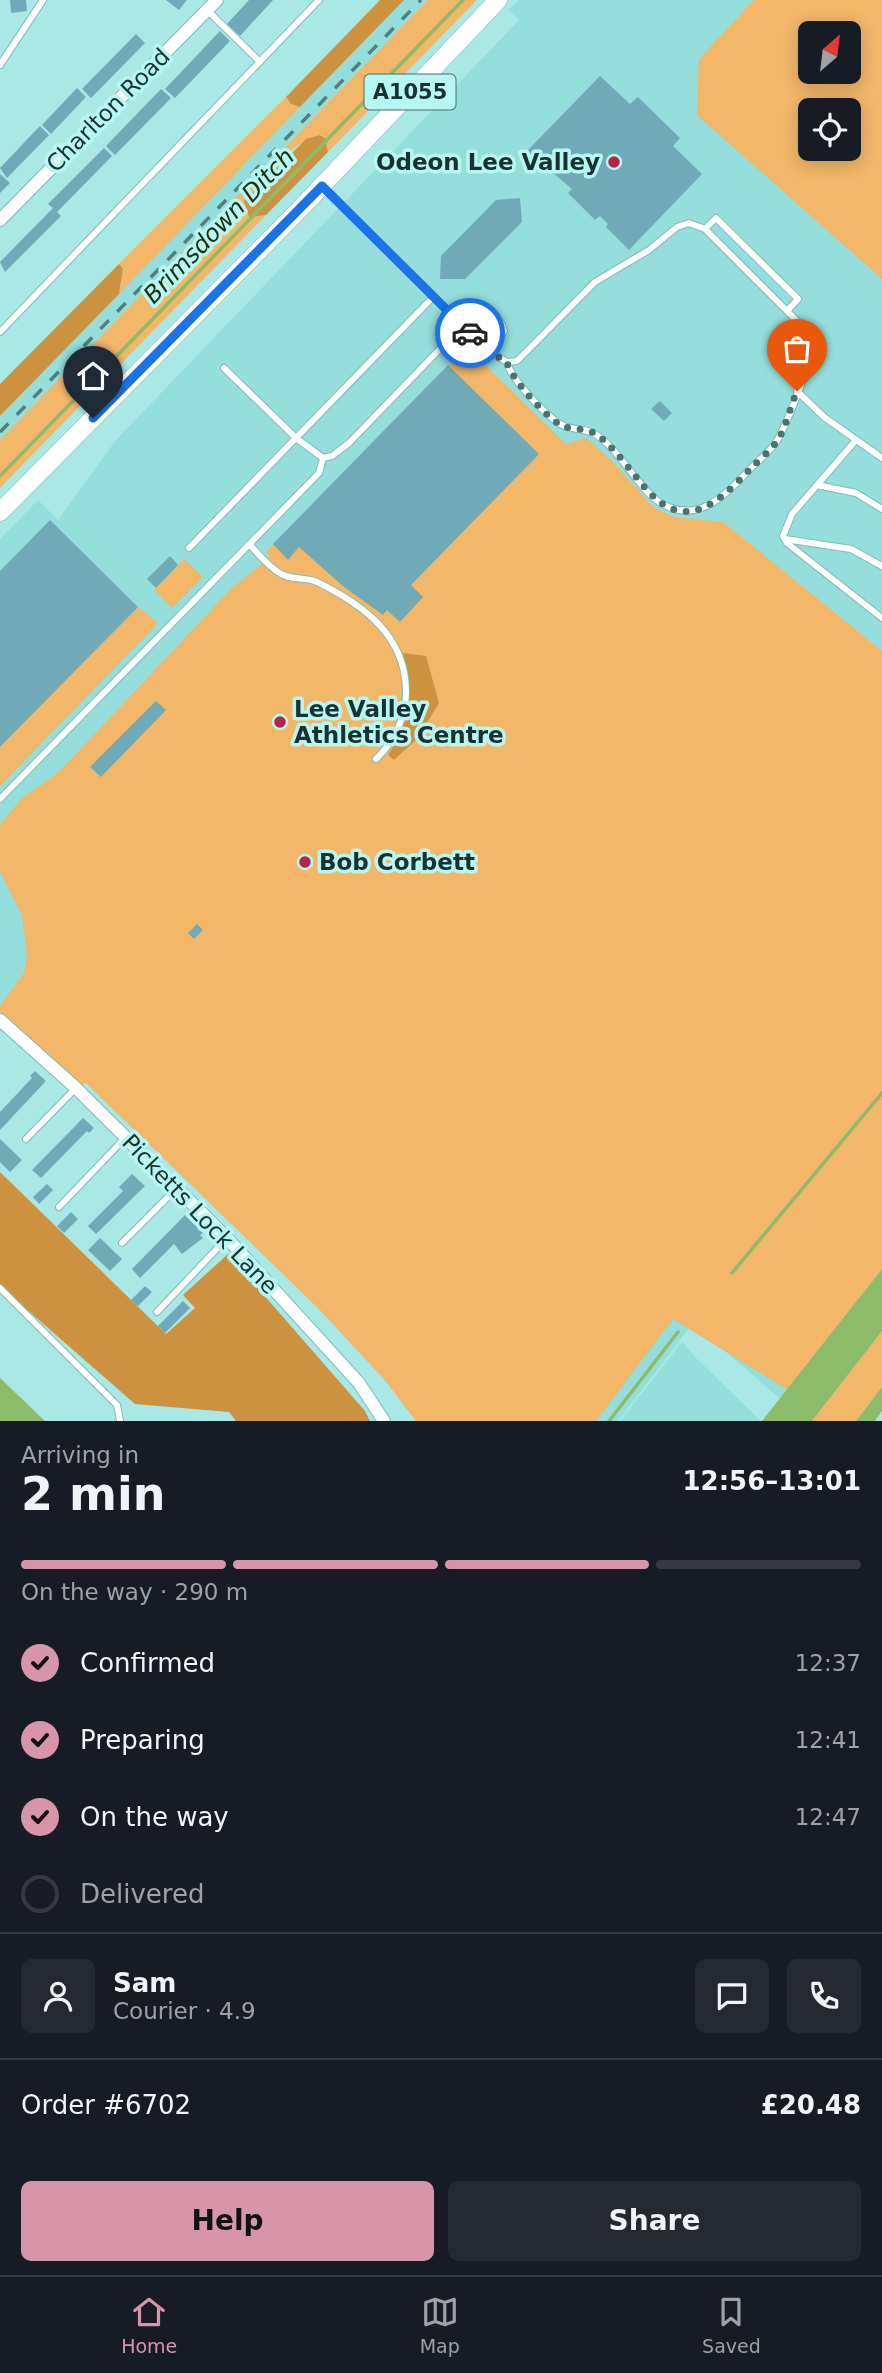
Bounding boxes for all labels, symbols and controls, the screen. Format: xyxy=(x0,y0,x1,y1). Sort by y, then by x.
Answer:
north arrow xyxy=(798,21,861,84)
map controls xyxy=(798,21,861,161)
street label: Charlton Road xyxy=(41,43,175,177)
road number: A1055 xyxy=(364,74,456,110)
button: locate xyxy=(798,98,861,161)
water label: Brimsdown Ditch xyxy=(138,143,300,309)
place label: Odeon Lee Valley xyxy=(376,149,600,175)
marker: Odeon Lee Valley xyxy=(606,154,622,170)
courier xyxy=(435,298,505,368)
icon: car xyxy=(451,314,489,352)
pin xyxy=(767,319,827,391)
icon: bag xyxy=(778,330,816,368)
pin xyxy=(63,346,123,418)
icon: home xyxy=(74,357,112,395)
place label: Lee Valley Athletics Centre xyxy=(294,696,504,748)
marker: Lee Valley Athletics Centre xyxy=(272,714,288,730)
place label: Bob Corbett xyxy=(319,849,475,875)
marker: Bob Corbett xyxy=(297,854,313,870)
street label: Picketts Lock Lane xyxy=(117,1129,283,1299)
text: Arriving in xyxy=(21,1442,139,1468)
text: 12:56–13:01 xyxy=(682,1466,861,1496)
text: 2 min xyxy=(21,1467,165,1521)
text: On the way · 290 m xyxy=(21,1579,248,1605)
icon: check xyxy=(21,1644,59,1682)
text: Confirmed xyxy=(80,1648,215,1678)
text: 12:37 xyxy=(795,1650,861,1676)
icon: check xyxy=(21,1721,59,1759)
text: Preparing xyxy=(80,1725,205,1755)
text: 12:41 xyxy=(795,1727,861,1753)
icon: check xyxy=(21,1798,59,1836)
text: On the way xyxy=(80,1802,229,1832)
text: 12:47 xyxy=(795,1804,861,1830)
text: Delivered xyxy=(80,1879,204,1909)
button: person xyxy=(21,1959,95,2033)
button: chat xyxy=(695,1959,769,2033)
button: phone xyxy=(787,1959,861,2033)
text: Sam xyxy=(113,1968,176,1998)
text: Courier · 4.9 xyxy=(113,1998,256,2024)
text: Order #6702 xyxy=(21,2090,191,2120)
text: £20.48 xyxy=(761,2090,861,2120)
button: Help xyxy=(21,2181,434,2261)
button: Share xyxy=(448,2181,861,2261)
tab: Home xyxy=(121,2293,177,2357)
tab: Map xyxy=(420,2293,460,2357)
tab: Saved xyxy=(702,2293,761,2357)

